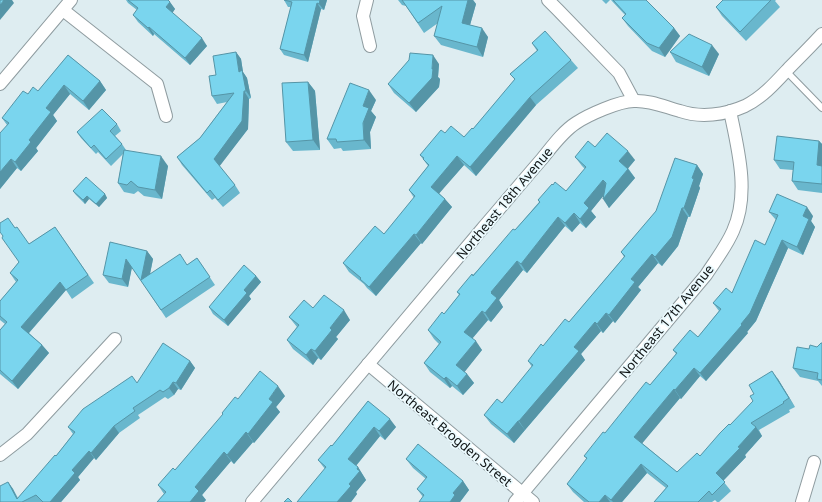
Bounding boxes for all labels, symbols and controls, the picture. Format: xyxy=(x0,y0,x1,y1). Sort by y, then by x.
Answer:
street label: Northeast 18th Avenue xyxy=(452,143,556,263)
street label: Northeast 17th Avenue xyxy=(615,260,717,382)
street label: Northeast Brogden Street xyxy=(384,376,516,491)

